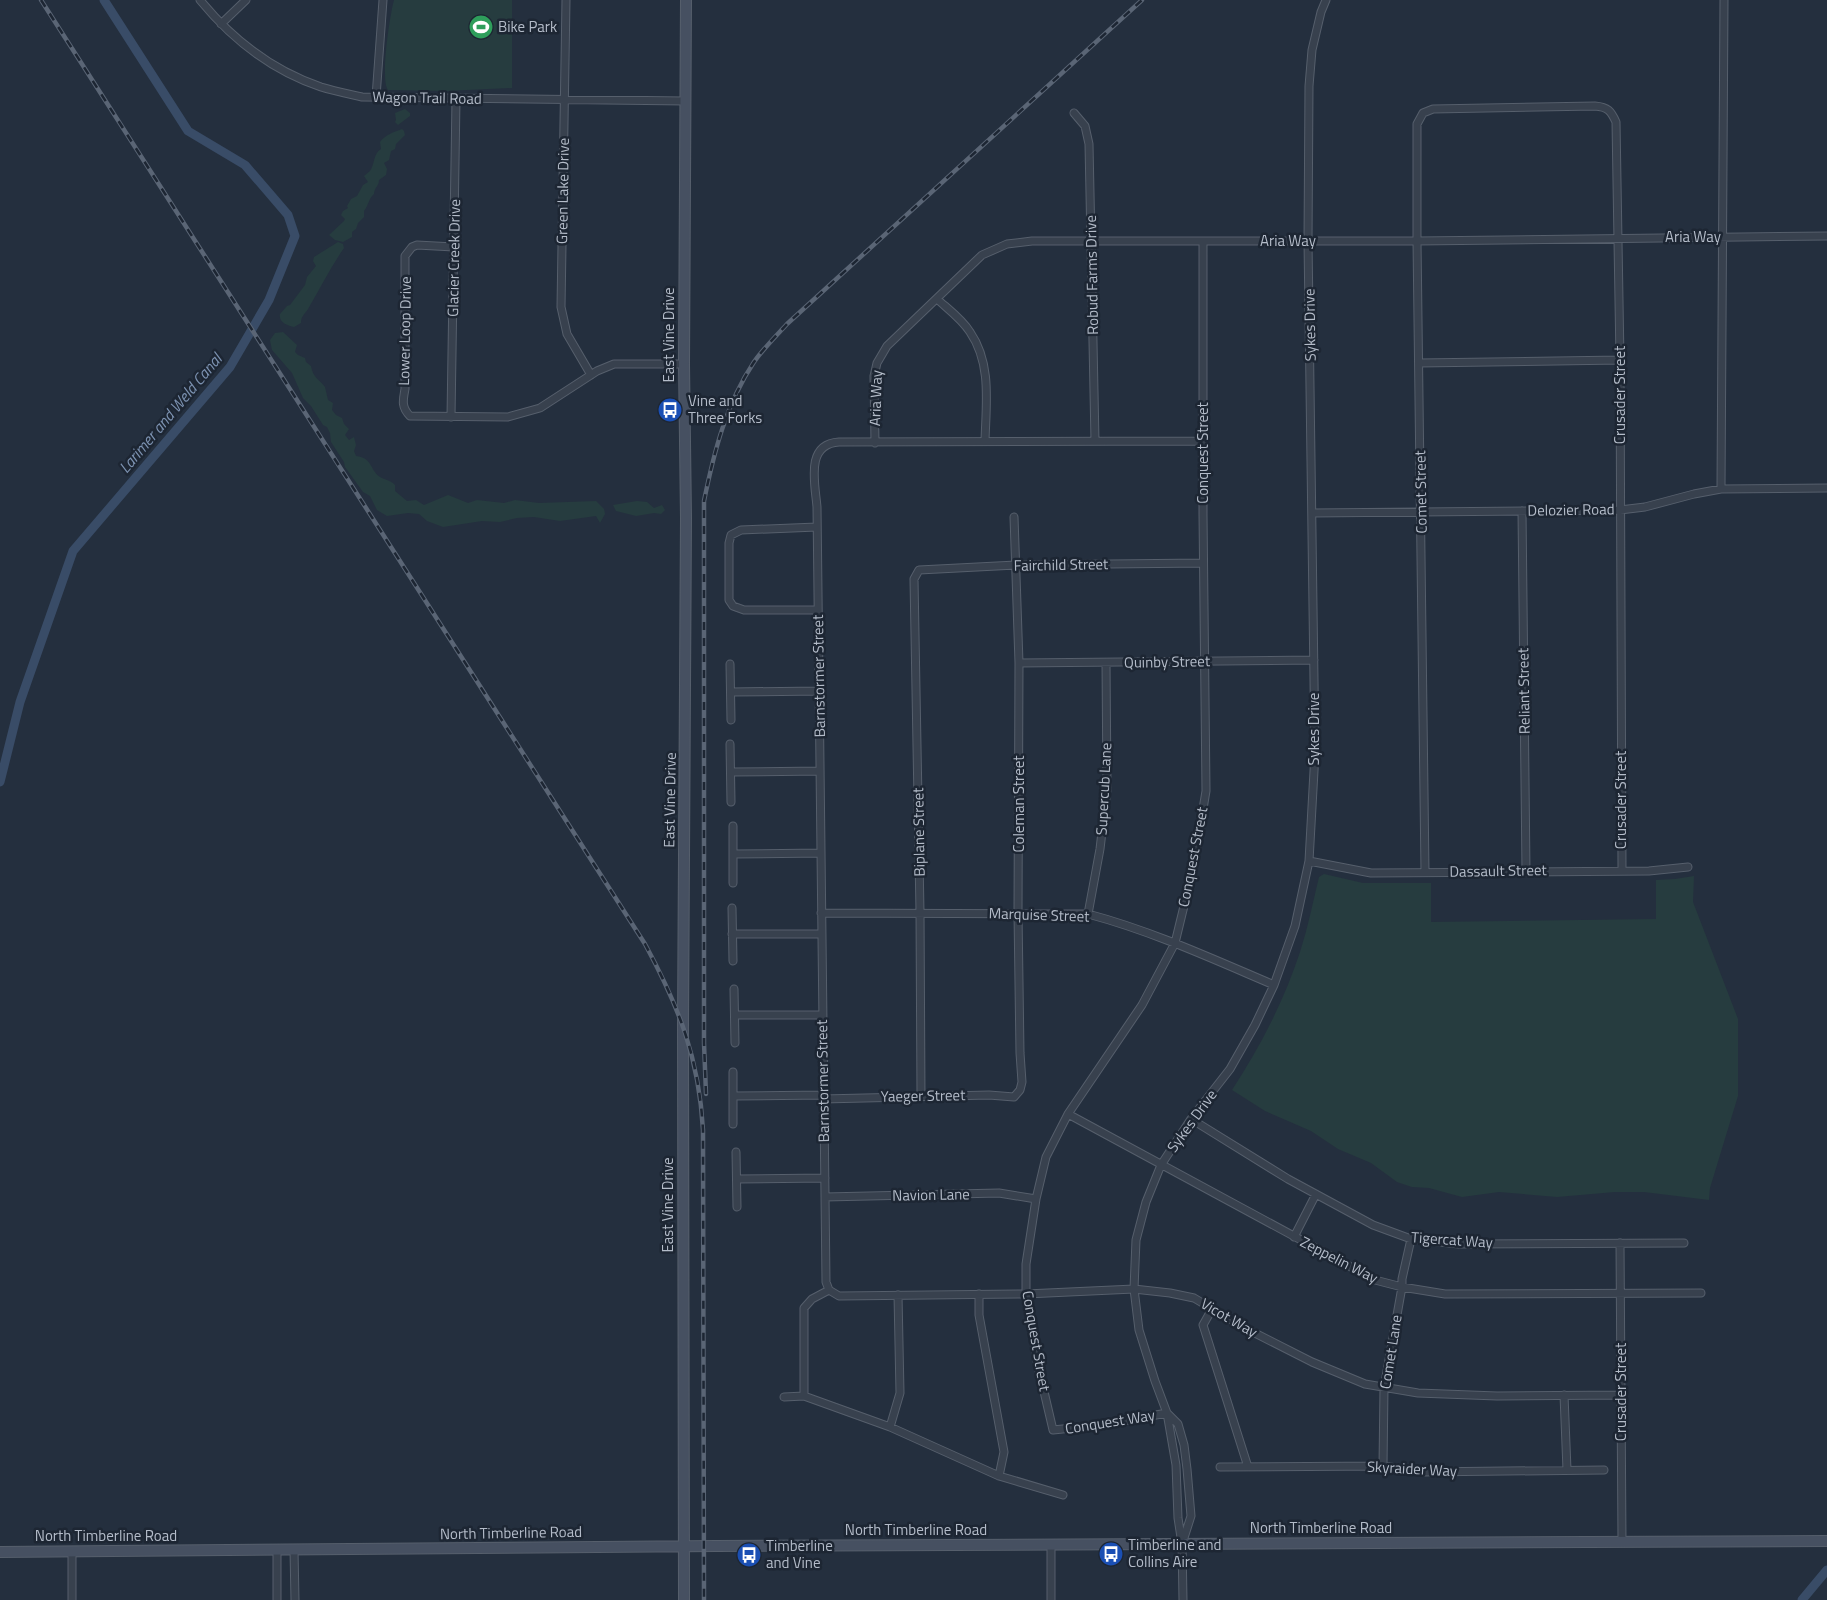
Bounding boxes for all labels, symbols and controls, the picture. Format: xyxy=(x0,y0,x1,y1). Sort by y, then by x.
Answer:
sports icon: Bike Park xyxy=(468,14,494,40)
place label: Bike Park xyxy=(498,15,557,38)
street label: Wagon Trail Road xyxy=(372,85,482,110)
street label: Green Lake Drive xyxy=(550,138,575,244)
street label: Glacier Creek Drive xyxy=(441,199,466,317)
street label: Robud Farms Drive xyxy=(1079,215,1104,335)
street label: Aria Way xyxy=(1665,225,1721,248)
street label: Aria Way xyxy=(1260,229,1316,252)
street label: Lower Loop Drive xyxy=(392,276,417,386)
street label: East Vine Drive xyxy=(657,287,680,383)
street label: Sykes Drive xyxy=(1297,288,1322,362)
street label: Crusader Street xyxy=(1608,345,1631,444)
water label: Larimer and Weld Canal xyxy=(113,347,228,478)
street label: Aria Way xyxy=(863,370,888,426)
place label: Vine and Three Forks xyxy=(688,389,762,429)
bus stop icon: Vine and Three Forks xyxy=(657,397,683,423)
street label: Conquest Street xyxy=(1191,401,1214,504)
street label: Comet Street xyxy=(1408,449,1433,534)
street label: Delozier Road xyxy=(1527,497,1615,522)
street label: Fairchild Street xyxy=(1014,552,1109,577)
street label: Barnstormer Street xyxy=(806,614,831,738)
street label: Reliant Street xyxy=(1511,647,1536,734)
street label: Quinby Street xyxy=(1124,649,1211,674)
street label: Sykes Drive xyxy=(1302,693,1325,765)
street label: Supercub Lane xyxy=(1090,742,1117,836)
street label: Crusader Street xyxy=(1609,750,1632,849)
street label: East Vine Drive xyxy=(657,752,682,848)
street label: Coleman Street xyxy=(1007,755,1030,853)
street label: Biplane Street xyxy=(906,787,931,877)
street label: Conquest Street xyxy=(1172,804,1214,909)
street label: Dassault Street xyxy=(1449,858,1548,883)
street label: Marquise Street xyxy=(988,901,1091,928)
street label: Barnstormer Street xyxy=(810,1019,835,1143)
street label: Yaeger Street xyxy=(880,1083,966,1108)
street label: Sykes Drive xyxy=(1161,1084,1222,1157)
street label: East Vine Drive xyxy=(656,1157,679,1253)
street label: Navion Lane xyxy=(892,1182,970,1207)
street label: Tigercat Way xyxy=(1410,1225,1494,1254)
street label: Zeppelin Way xyxy=(1296,1230,1382,1289)
street label: Conquest Street xyxy=(1016,1289,1057,1394)
street label: Vicot Way xyxy=(1196,1292,1262,1343)
street label: Comet Lane xyxy=(1373,1313,1408,1391)
street label: Crusader Street xyxy=(1609,1342,1632,1441)
street label: Conquest Way xyxy=(1063,1403,1157,1440)
street label: Skyraider Way xyxy=(1366,1455,1458,1482)
street label: North Timberline Road xyxy=(1250,1516,1392,1539)
street label: North Timberline Road xyxy=(845,1518,987,1541)
street label: North Timberline Road xyxy=(440,1520,582,1545)
street label: North Timberline Road xyxy=(35,1524,177,1547)
place label: Timberline and Collins Aire xyxy=(1128,1533,1222,1573)
place label: Timberline and Vine xyxy=(766,1534,833,1574)
bus stop icon: Timberline and Collins Aire xyxy=(1098,1541,1124,1567)
bus stop icon: Timberline and Vine xyxy=(736,1542,762,1568)

